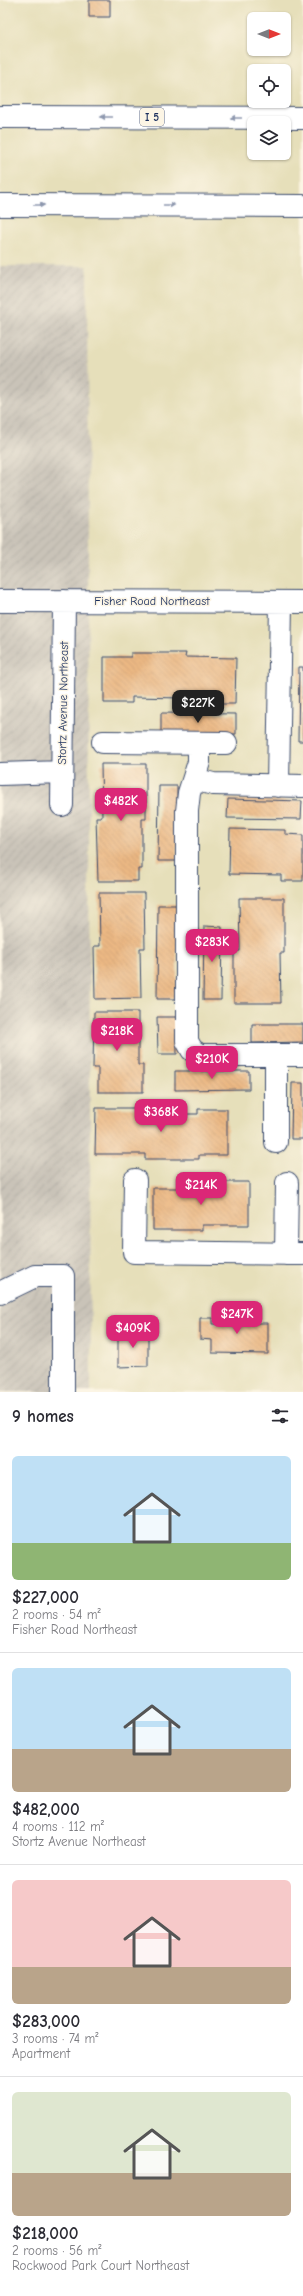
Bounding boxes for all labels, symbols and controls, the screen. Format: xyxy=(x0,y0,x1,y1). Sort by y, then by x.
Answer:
north arrow xyxy=(247,12,291,56)
map controls xyxy=(247,12,291,160)
button: locate xyxy=(247,64,291,108)
road number: I 5 xyxy=(140,108,164,126)
one-way arrow xyxy=(99,114,112,120)
one-way arrow xyxy=(229,115,242,121)
button: layers xyxy=(247,116,291,160)
one-way arrow xyxy=(33,202,46,208)
one-way arrow xyxy=(163,202,176,208)
street label: Fisher Road Northeast xyxy=(94,594,210,608)
street label: Stortz Avenue Northeast xyxy=(55,641,71,765)
pin: $227K xyxy=(170,690,226,724)
text: $227K xyxy=(181,695,215,710)
pin: $482K xyxy=(93,788,149,822)
text: $482K xyxy=(104,793,138,808)
pin: $283K xyxy=(184,929,240,963)
text: $283K xyxy=(195,934,229,949)
pin: $218K xyxy=(89,1018,145,1052)
text: $218K xyxy=(100,1023,134,1038)
pin: $210K xyxy=(184,1046,240,1080)
text: $210K xyxy=(195,1051,229,1066)
pin: $368K xyxy=(133,1099,189,1133)
text: $368K xyxy=(143,1104,179,1119)
pin: $214K xyxy=(173,1172,229,1206)
text: $214K xyxy=(185,1177,217,1192)
pin: $247K xyxy=(209,1301,265,1335)
text: $247K xyxy=(220,1306,254,1321)
pin: $409K xyxy=(105,1315,161,1349)
text: $409K xyxy=(115,1320,151,1335)
icon: filters xyxy=(269,1405,291,1427)
text: 9 homes xyxy=(12,1407,74,1426)
icon: home xyxy=(116,1482,188,1554)
text: $227,000 xyxy=(12,1588,79,1607)
text: 2 rooms · 54 m² xyxy=(12,1607,101,1622)
text: Fisher Road Northeast xyxy=(12,1622,137,1637)
icon: home xyxy=(116,1694,188,1766)
text: $482,000 xyxy=(12,1800,80,1819)
text: 4 rooms · 112 m² xyxy=(12,1819,104,1834)
text: Stortz Avenue Northeast xyxy=(12,1834,146,1849)
icon: home xyxy=(116,1906,188,1978)
text: $283,000 xyxy=(12,2012,80,2031)
text: 3 rooms · 74 m² xyxy=(12,2031,98,2046)
text: Apartment xyxy=(12,2046,70,2061)
icon: home xyxy=(116,2118,188,2190)
text: $218,000 xyxy=(12,2224,79,2243)
text: 2 rooms · 56 m² xyxy=(12,2243,101,2258)
text: Rockwood Park Court Northeast xyxy=(12,2258,189,2273)

